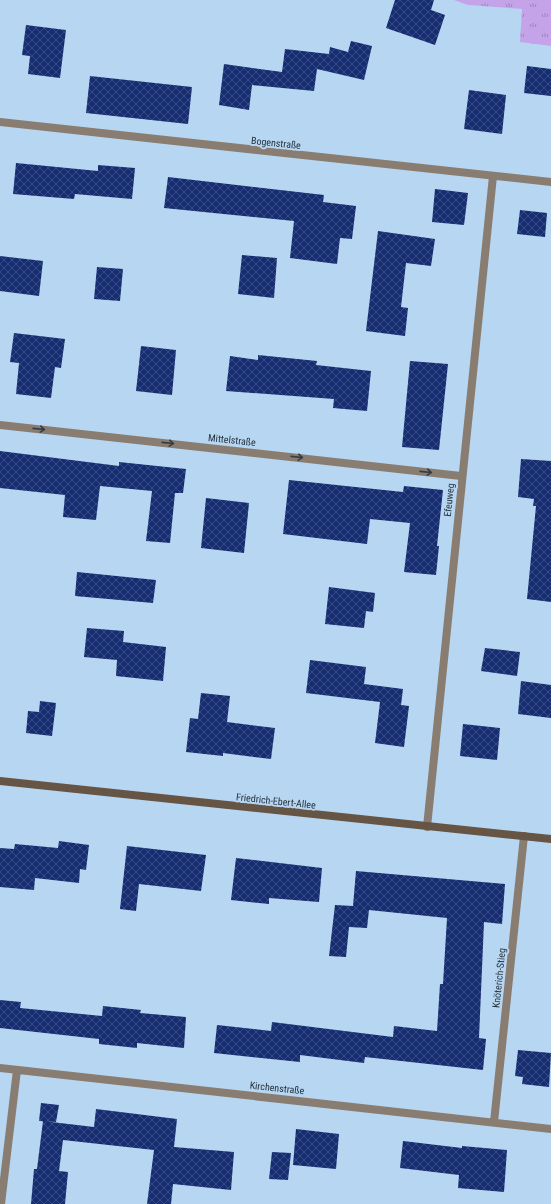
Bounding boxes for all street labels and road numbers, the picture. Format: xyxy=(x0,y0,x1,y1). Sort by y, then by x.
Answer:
street label: Bogenstraße xyxy=(251,135,302,151)
street label: Mittelstraße xyxy=(208,432,257,448)
street label: Efeuweg xyxy=(442,483,456,517)
street label: Friedrich-Ebert-Allee xyxy=(236,791,317,811)
street label: Knöterich-Stieg xyxy=(490,947,508,1009)
street label: Kirchenstraße xyxy=(249,1080,305,1096)

